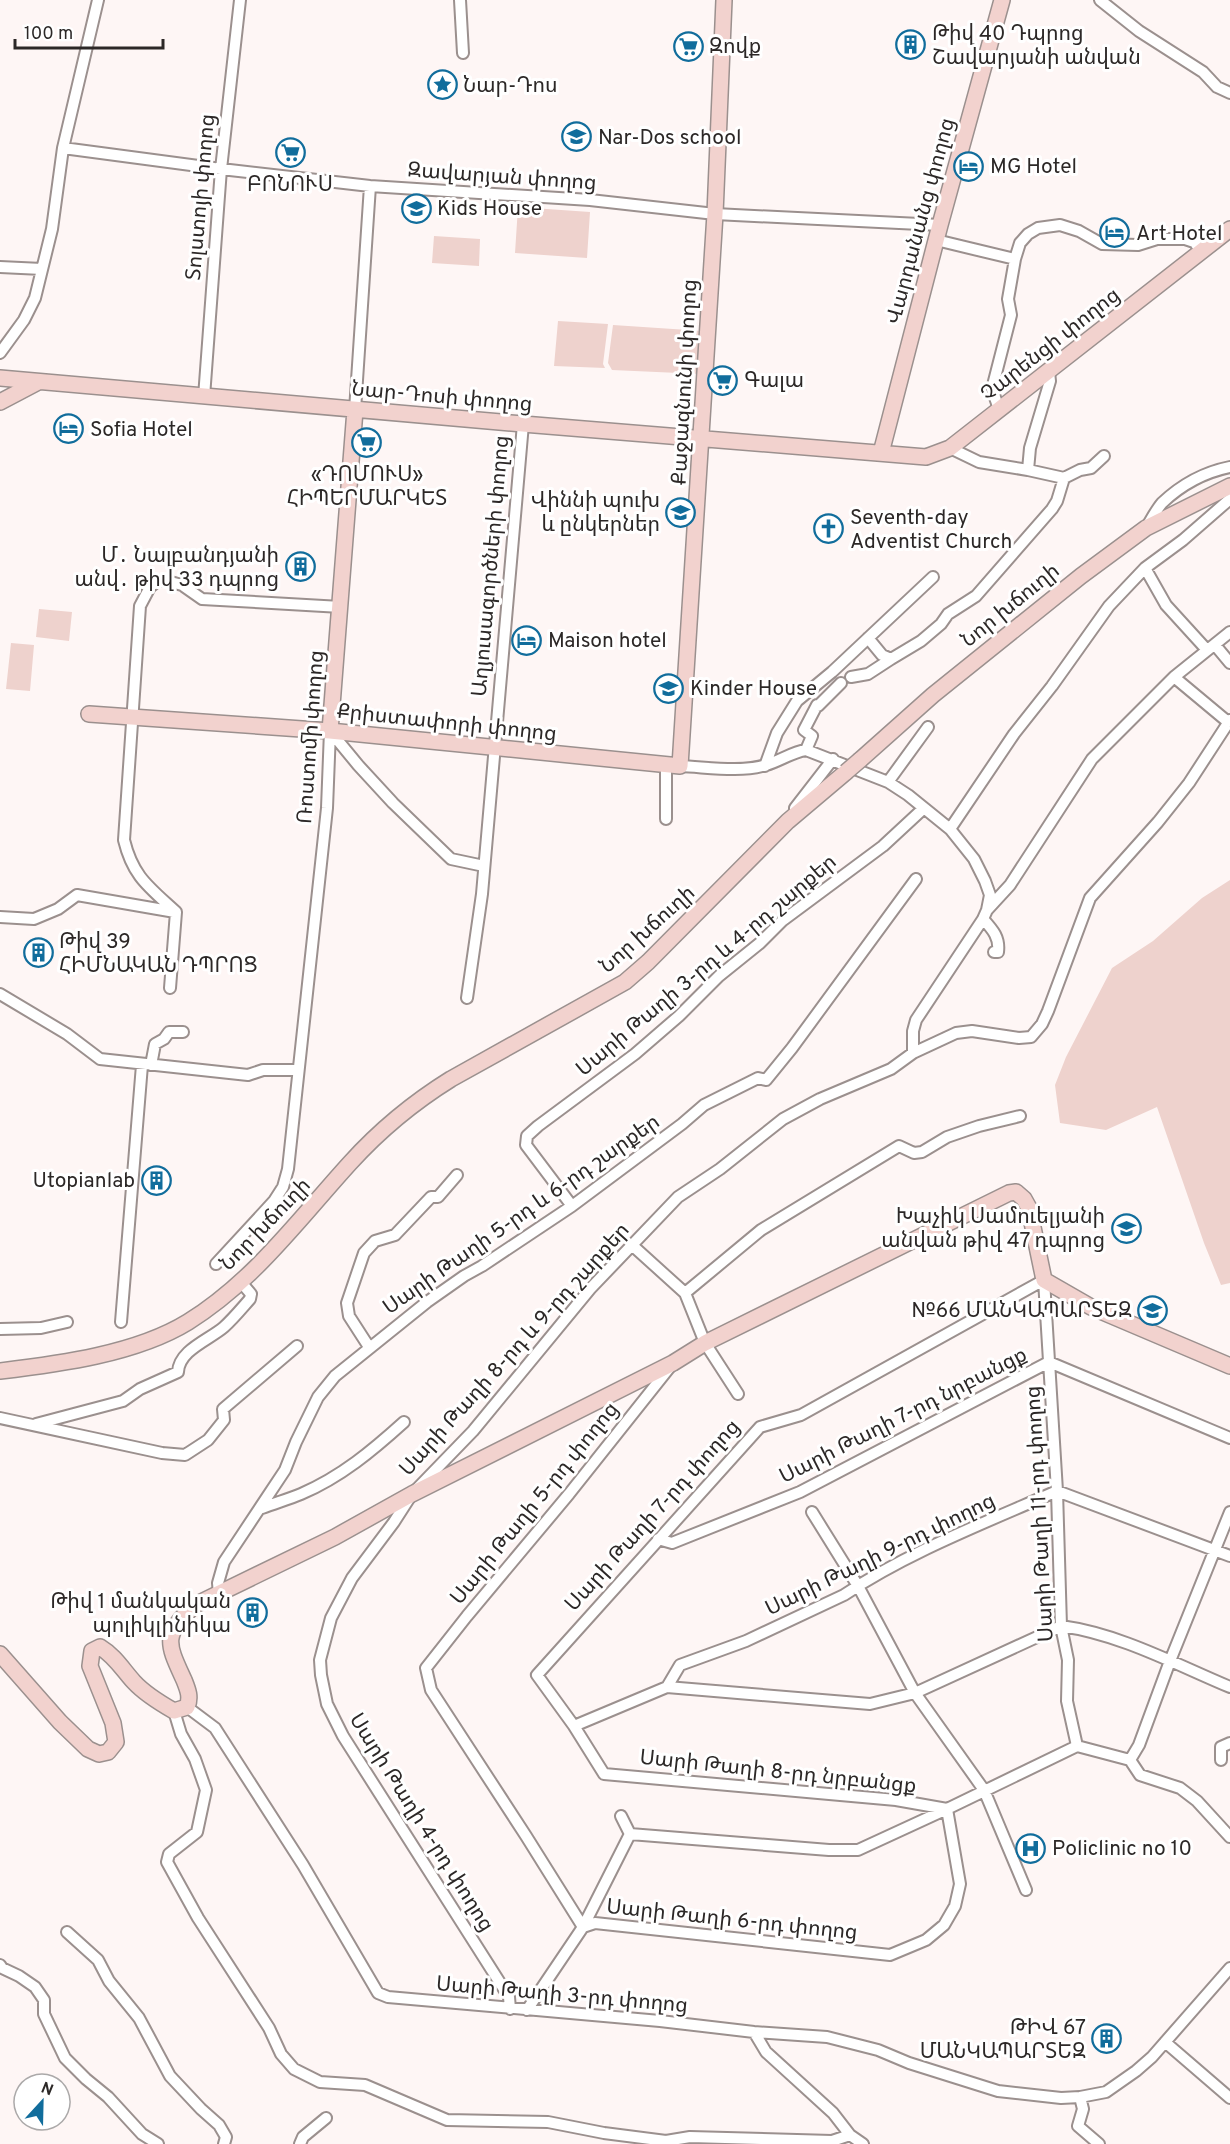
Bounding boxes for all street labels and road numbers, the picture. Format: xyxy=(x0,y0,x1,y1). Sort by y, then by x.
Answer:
street label: Տոլստոյի փողոց xyxy=(181,113,222,281)
street label: Վարդանանց փողոց xyxy=(881,115,962,327)
street label: Զավարյան փողոց xyxy=(406,157,597,198)
street label: Քաջազնունի փողոց xyxy=(667,279,704,486)
street label: Չարենցի փողոց xyxy=(976,282,1126,408)
street label: Նար-Դոսի փողոց xyxy=(350,376,533,419)
street label: Աղյուսագործների փողոց xyxy=(467,434,516,698)
street label: Նոր խճուղի xyxy=(956,558,1066,654)
street label: Ռոստոմի փողոց xyxy=(292,649,331,825)
street label: Քրիստափորի փողոց xyxy=(336,699,558,748)
street label: Սարի Թաղի 3-րդ և 4-րդ շարքեր xyxy=(571,849,843,1083)
street label: Նոր խճուղի xyxy=(595,880,701,980)
street label: Սարի Թաղի 5-րդ և 6-րդ շարքեր xyxy=(378,1109,666,1322)
street label: Նոր խճուղի xyxy=(215,1173,317,1277)
street label: Սարի Թաղի 8-րդ և 9-րդ շարքեր xyxy=(394,1218,636,1482)
street label: Սարի Թաղի 7-րդ նրբանցք xyxy=(775,1342,1032,1491)
street label: Սարի Թաղի 11-րդ փողոց xyxy=(1020,1385,1061,1643)
street label: Սարի Թաղի 5-րդ փողոց xyxy=(445,1397,625,1611)
street label: Սարի Թաղի 7-րդ փողոց xyxy=(560,1414,746,1618)
street label: Սարի Թաղի 9-րդ փողոց xyxy=(761,1488,1000,1623)
street label: Սարի Թաղի 4-րդ փողոց xyxy=(342,1708,499,1937)
street label: Սարի Թաղի 8-րդ նրբանցք xyxy=(638,1745,918,1800)
street label: Սարի Թաղի 6-րդ փողոց xyxy=(605,1894,859,1947)
street label: Սարի Թաղի 3-րդ փողոց xyxy=(435,1971,689,2020)

